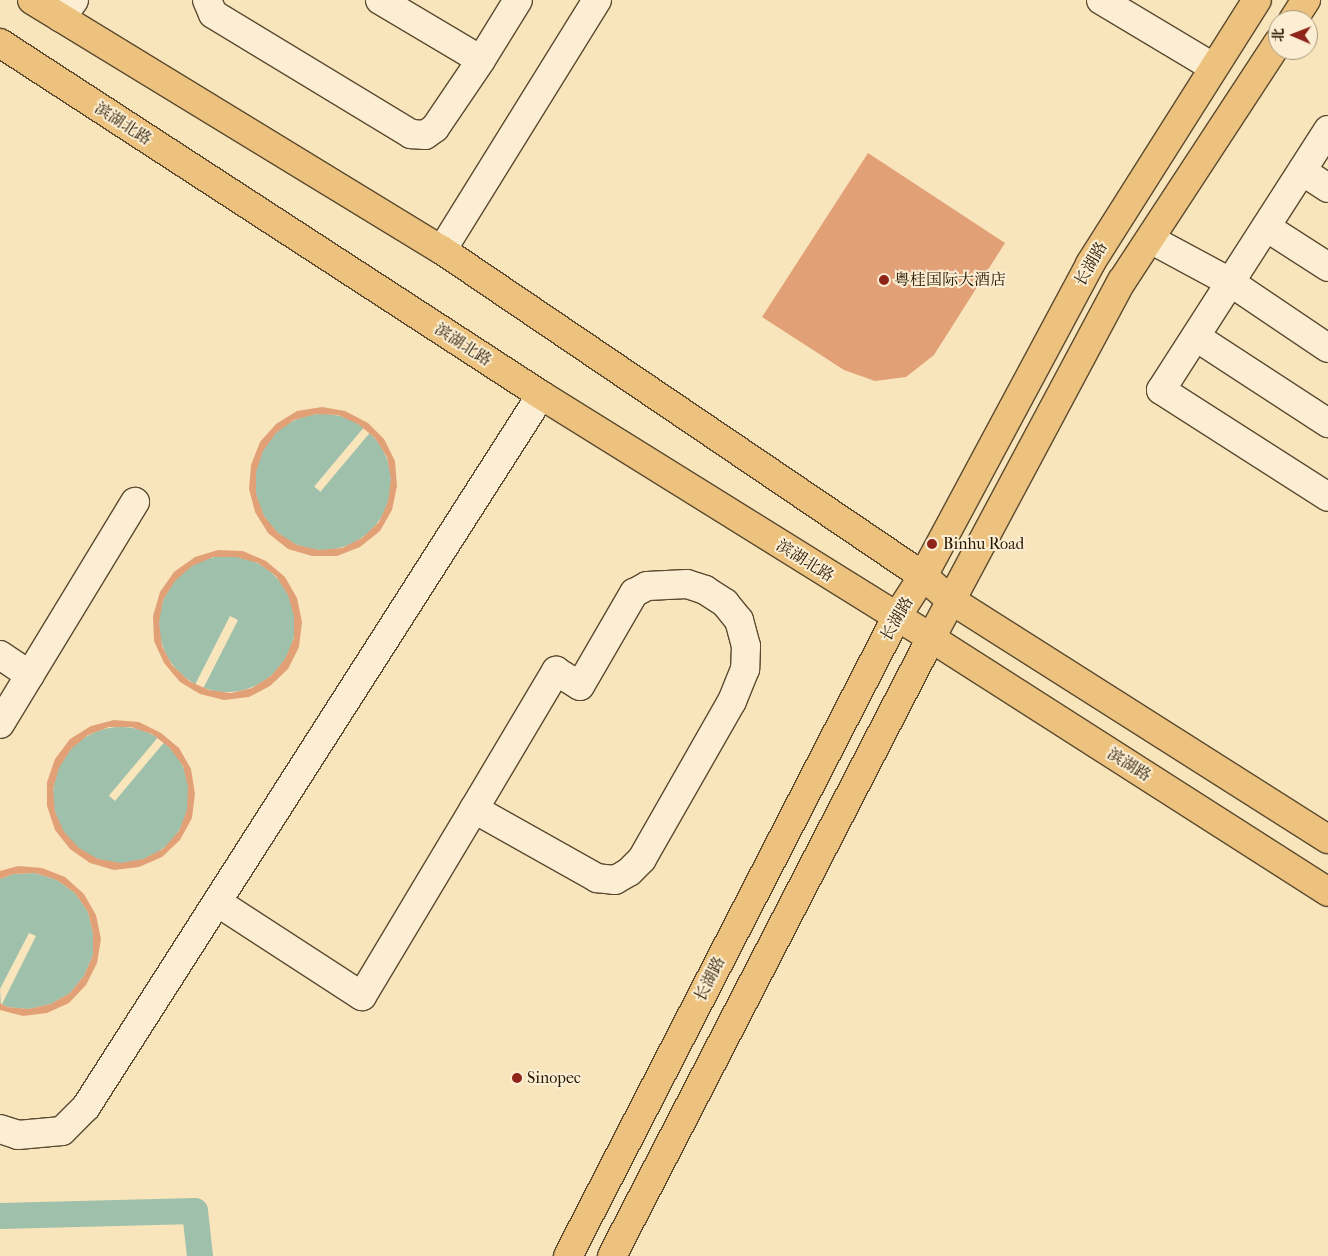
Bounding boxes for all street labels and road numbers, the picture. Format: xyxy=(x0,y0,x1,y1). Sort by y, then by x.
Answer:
street label: 滨湖北路 xyxy=(91,99,155,149)
street label: 长湖路 xyxy=(1071,238,1111,290)
street label: 滨湖北路 xyxy=(431,320,495,370)
street label: 滨湖北路 xyxy=(773,536,837,586)
street label: 长湖路 xyxy=(877,593,917,645)
street label: 滨湖路 xyxy=(1104,744,1154,786)
street label: 长湖路 xyxy=(691,953,729,1005)

